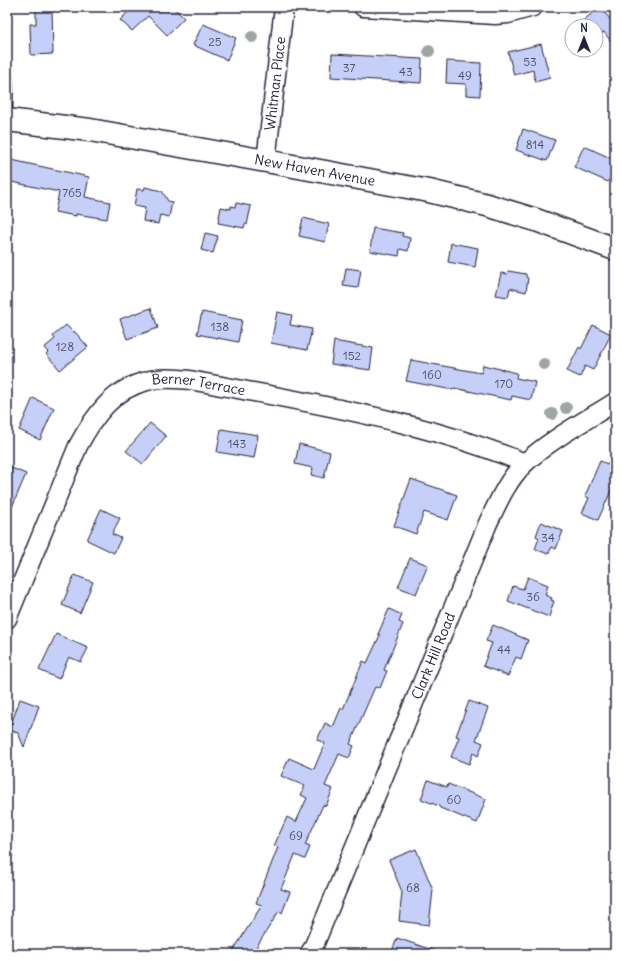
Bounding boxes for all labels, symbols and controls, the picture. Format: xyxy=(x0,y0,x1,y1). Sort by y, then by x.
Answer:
north arrow xyxy=(564,18,604,58)
text: N xyxy=(580,21,588,35)
house number: 25 xyxy=(208,34,222,49)
street label: Whitman Place xyxy=(261,36,289,131)
house number: 53 xyxy=(523,54,537,69)
house number: 37 xyxy=(343,60,355,75)
house number: 43 xyxy=(399,64,413,79)
house number: 49 xyxy=(458,68,472,83)
house number: 814 xyxy=(526,137,544,152)
street label: New Haven Avenue xyxy=(253,150,377,190)
house number: 765 xyxy=(62,185,82,200)
house number: 138 xyxy=(211,319,229,334)
house number: 128 xyxy=(56,339,74,354)
house number: 152 xyxy=(343,348,362,363)
house number: 160 xyxy=(422,367,442,382)
street label: Berner Terrace xyxy=(150,370,247,399)
house number: 170 xyxy=(495,376,513,391)
house number: 143 xyxy=(228,436,246,451)
house number: 34 xyxy=(541,530,555,545)
house number: 36 xyxy=(526,589,540,604)
street label: Clark Hill Road xyxy=(407,610,459,702)
house number: 44 xyxy=(497,642,511,657)
house number: 60 xyxy=(447,792,462,807)
house number: 69 xyxy=(289,828,303,843)
house number: 68 xyxy=(406,880,420,895)

